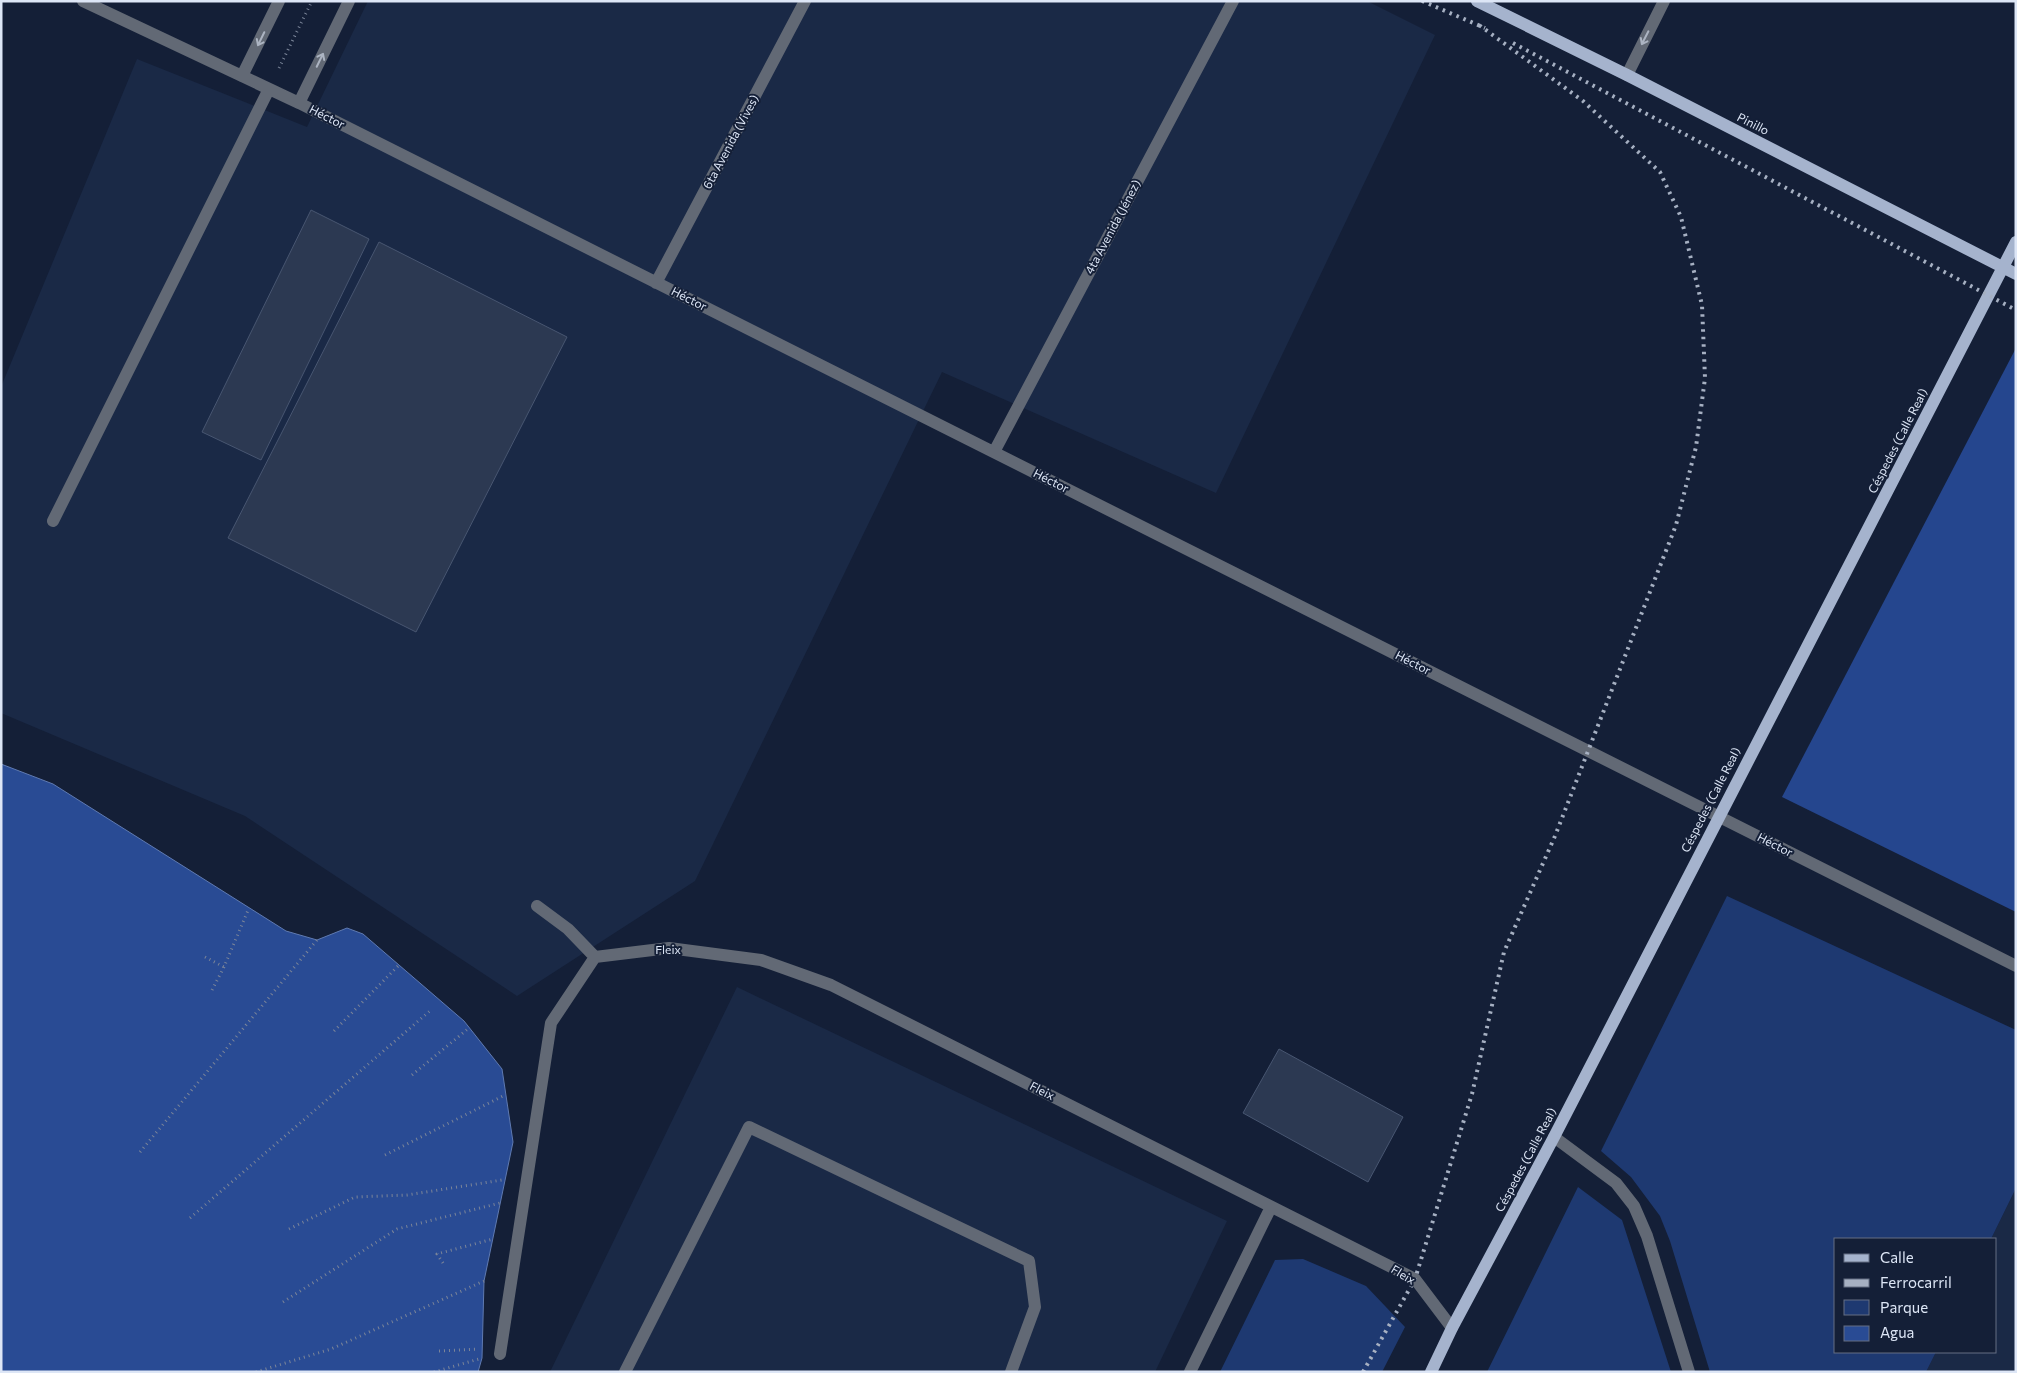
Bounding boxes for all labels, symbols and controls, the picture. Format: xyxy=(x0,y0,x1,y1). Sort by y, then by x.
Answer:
one-way arrow xyxy=(1640,30,1649,45)
one-way arrow xyxy=(256,31,265,46)
one-way arrow xyxy=(315,52,325,67)
street label: 6ta Avenida (Vives) xyxy=(699,92,761,191)
street label: Héctor xyxy=(307,101,348,131)
street label: Pinillo xyxy=(1735,109,1772,137)
street label: 4ta Avenida (Jénez) xyxy=(1081,177,1144,276)
street label: Héctor xyxy=(669,283,710,313)
street label: Céspedes (Calle Real) xyxy=(1865,386,1930,495)
street label: Héctor xyxy=(1031,465,1072,495)
street label: Héctor xyxy=(1393,647,1434,677)
street label: Céspedes (Calle Real) xyxy=(1678,745,1743,854)
street label: Héctor xyxy=(1755,829,1796,859)
street label: Fleix xyxy=(655,942,681,956)
street label: Fleix xyxy=(1028,1078,1058,1102)
street label: Céspedes (Calle Real) xyxy=(1492,1105,1558,1214)
legend xyxy=(1834,1238,1997,1353)
text: Calle xyxy=(1880,1248,1914,1266)
street label: Fleix xyxy=(1389,1262,1419,1287)
text: Ferrocarril xyxy=(1880,1273,1952,1291)
text: Parque xyxy=(1880,1298,1928,1316)
text: Agua xyxy=(1880,1323,1914,1341)

